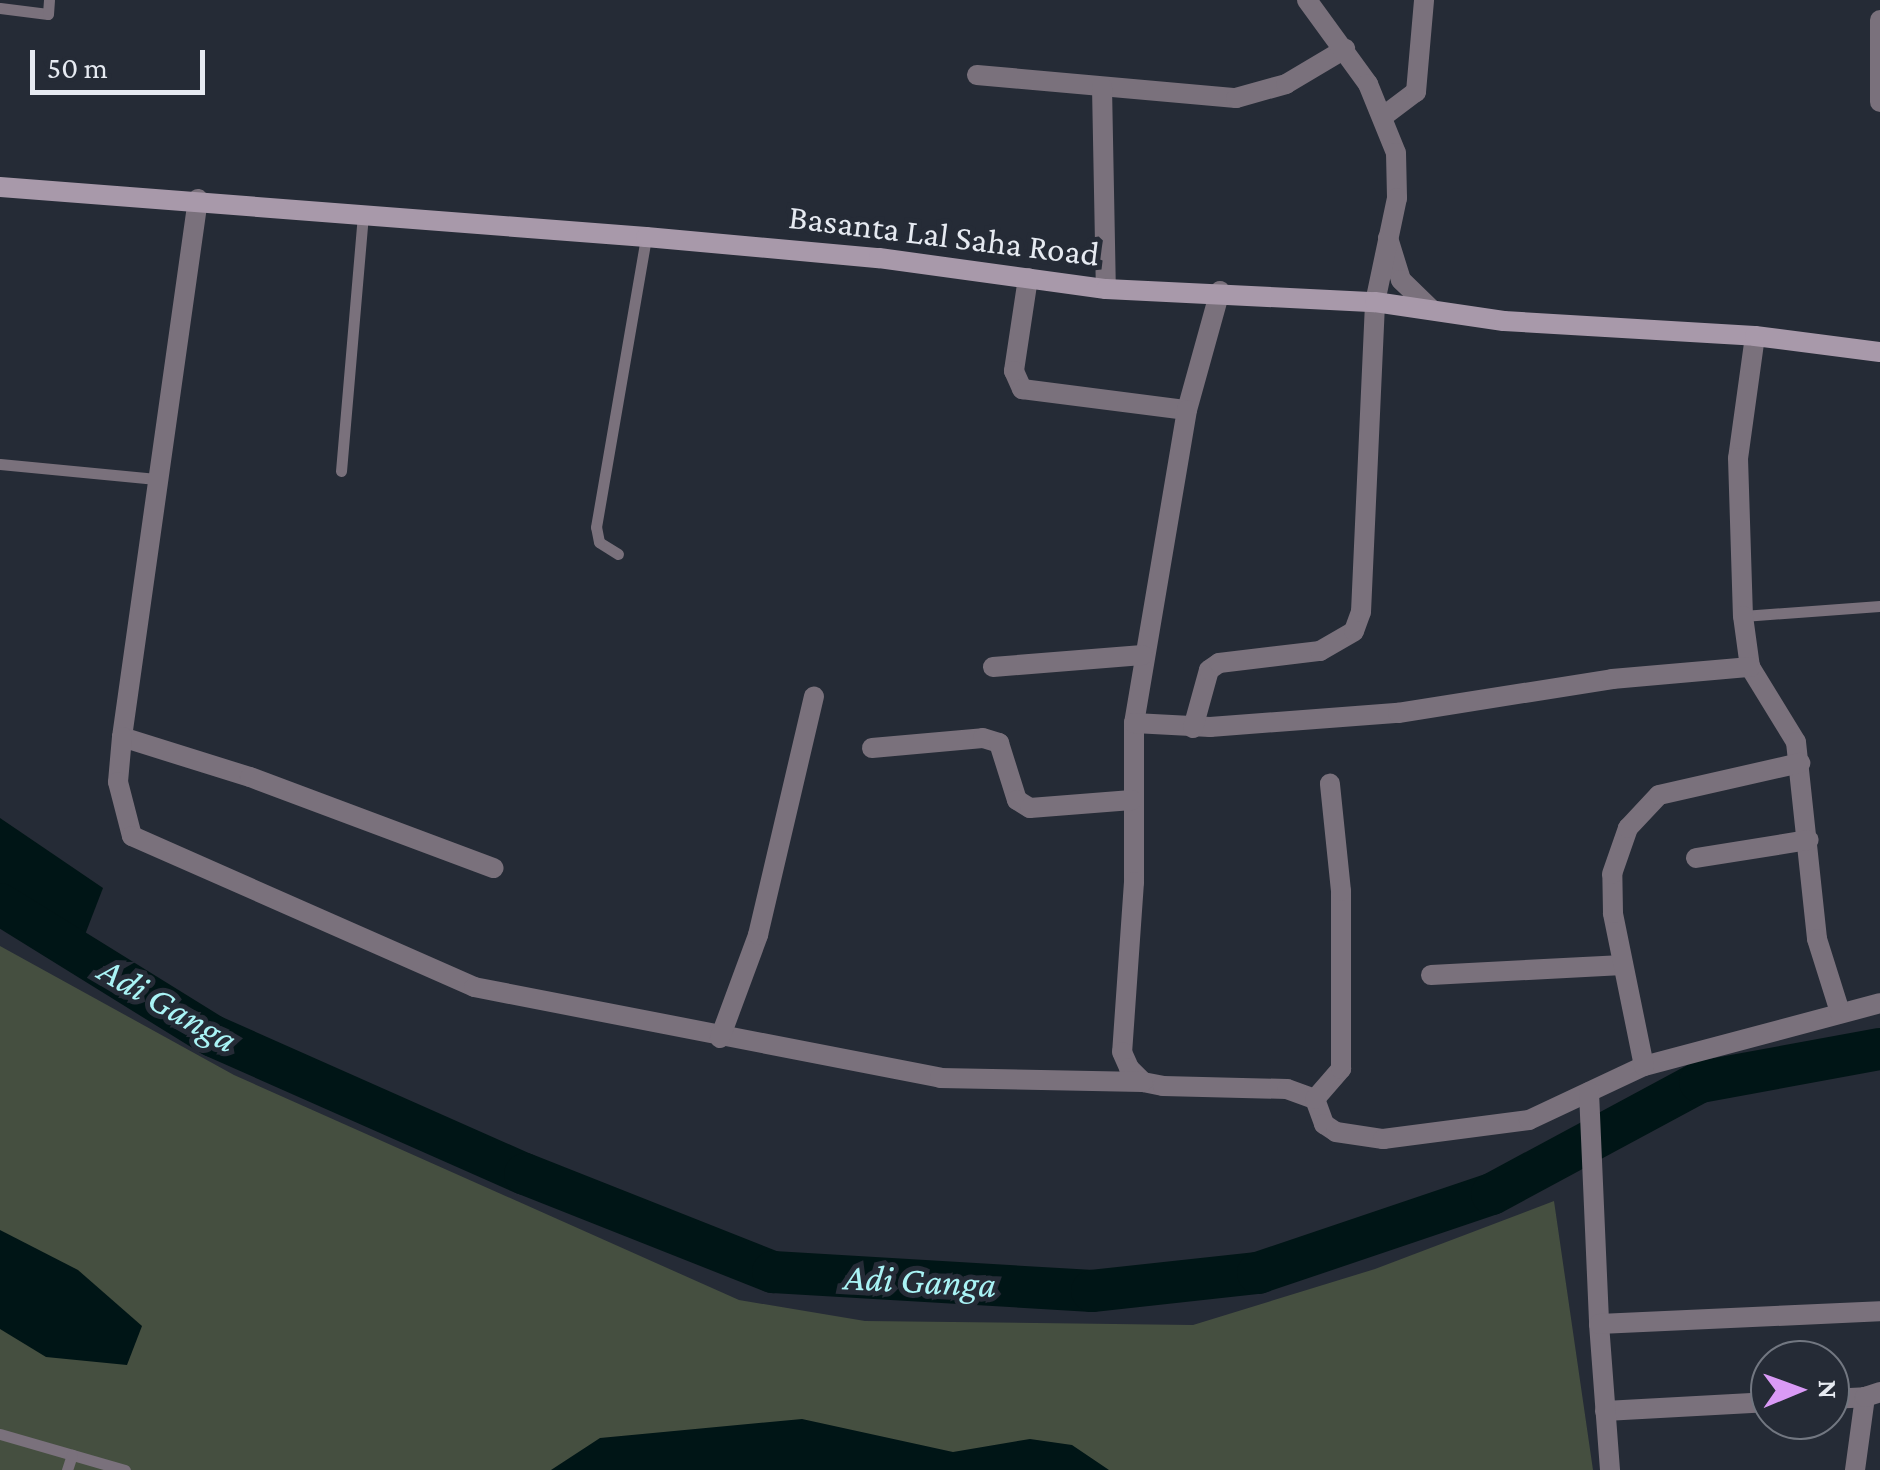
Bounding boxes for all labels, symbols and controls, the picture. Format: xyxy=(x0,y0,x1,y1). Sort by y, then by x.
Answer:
scale bar xyxy=(35,30,210,92)
text: 50 m xyxy=(47,51,108,84)
street label: Basanta Lal Saha Road xyxy=(786,196,1102,276)
water label: Adi Ganga xyxy=(90,947,246,1063)
water label: Adi Ganga xyxy=(843,1254,997,1308)
north arrow xyxy=(1750,1340,1850,1440)
text: N xyxy=(1813,1380,1844,1399)

